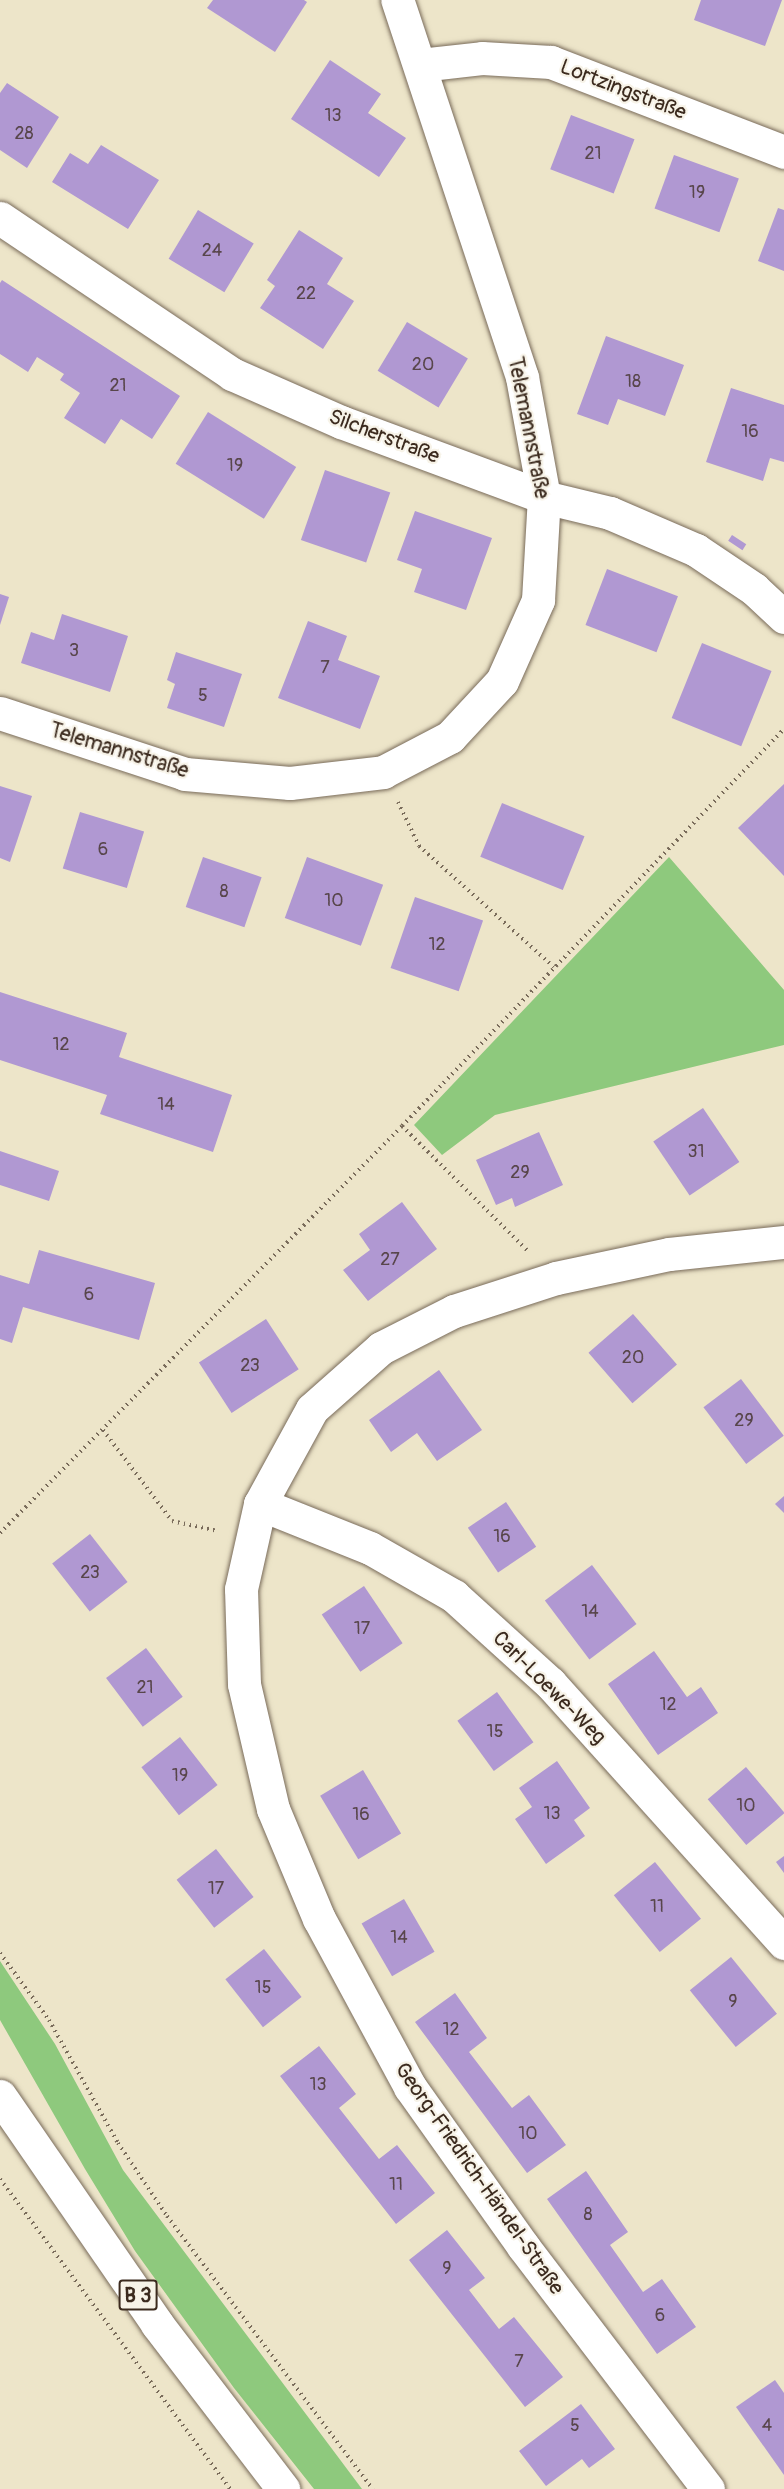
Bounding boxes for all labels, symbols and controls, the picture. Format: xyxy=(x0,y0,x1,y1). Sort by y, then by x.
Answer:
street label: Lortzingstraße xyxy=(556,54,690,126)
house number: 13 xyxy=(324,105,342,127)
house number: 28 xyxy=(14,123,34,145)
house number: 21 xyxy=(584,143,602,165)
house number: 19 xyxy=(689,182,705,204)
house number: 24 xyxy=(202,240,222,262)
house number: 22 xyxy=(296,283,316,305)
house number: 20 xyxy=(412,354,434,376)
street label: Telemannstraße xyxy=(502,355,554,501)
house number: 18 xyxy=(625,371,641,393)
house number: 21 xyxy=(109,375,127,397)
street label: Silcherstraße xyxy=(325,404,443,470)
house number: 16 xyxy=(741,421,759,443)
house number: 19 xyxy=(227,455,243,477)
house number: 3 xyxy=(69,640,79,662)
house number: 7 xyxy=(320,657,330,679)
house number: 5 xyxy=(198,685,208,707)
street label: Telemannstraße xyxy=(46,718,192,784)
house number: 6 xyxy=(98,839,108,861)
house number: 8 xyxy=(219,881,229,903)
house number: 10 xyxy=(324,890,344,912)
house number: 12 xyxy=(428,934,446,956)
house number: 12 xyxy=(52,1034,70,1056)
house number: 14 xyxy=(157,1094,175,1116)
house number: 31 xyxy=(687,1141,705,1163)
house number: 29 xyxy=(510,1162,530,1184)
house number: 27 xyxy=(380,1249,400,1271)
house number: 6 xyxy=(84,1284,94,1306)
house number: 20 xyxy=(622,1347,644,1369)
house number: 23 xyxy=(240,1355,260,1377)
house number: 29 xyxy=(734,1410,754,1432)
house number: 16 xyxy=(493,1526,511,1548)
house number: 23 xyxy=(80,1562,100,1584)
house number: 14 xyxy=(581,1601,599,1623)
house number: 17 xyxy=(354,1618,370,1640)
street label: Carl-Loewe-Weg xyxy=(487,1626,611,1750)
house number: 21 xyxy=(136,1677,154,1699)
house number: 12 xyxy=(659,1694,677,1716)
house number: 15 xyxy=(487,1721,503,1743)
house number: 19 xyxy=(172,1765,188,1787)
house number: 10 xyxy=(736,1795,756,1817)
house number: 13 xyxy=(543,1803,561,1825)
house number: 16 xyxy=(352,1804,370,1826)
house number: 17 xyxy=(208,1878,224,1900)
house number: 11 xyxy=(650,1896,664,1918)
house number: 14 xyxy=(390,1927,408,1949)
house number: 15 xyxy=(255,1977,271,1999)
house number: 9 xyxy=(728,1991,738,2013)
house number: 12 xyxy=(442,2019,460,2041)
street label: Georg-Friedrich-Händel-Straße xyxy=(389,2058,569,2300)
house number: 13 xyxy=(309,2074,327,2096)
house number: 10 xyxy=(518,2123,538,2145)
house number: 11 xyxy=(389,2174,403,2196)
house number: 8 xyxy=(583,2204,593,2226)
house number: 9 xyxy=(442,2258,452,2280)
road number: B 3 xyxy=(118,2278,158,2312)
house number: 6 xyxy=(655,2305,665,2327)
house number: 7 xyxy=(514,2351,524,2373)
house number: 5 xyxy=(570,2415,580,2437)
house number: 4 xyxy=(762,2415,772,2437)

